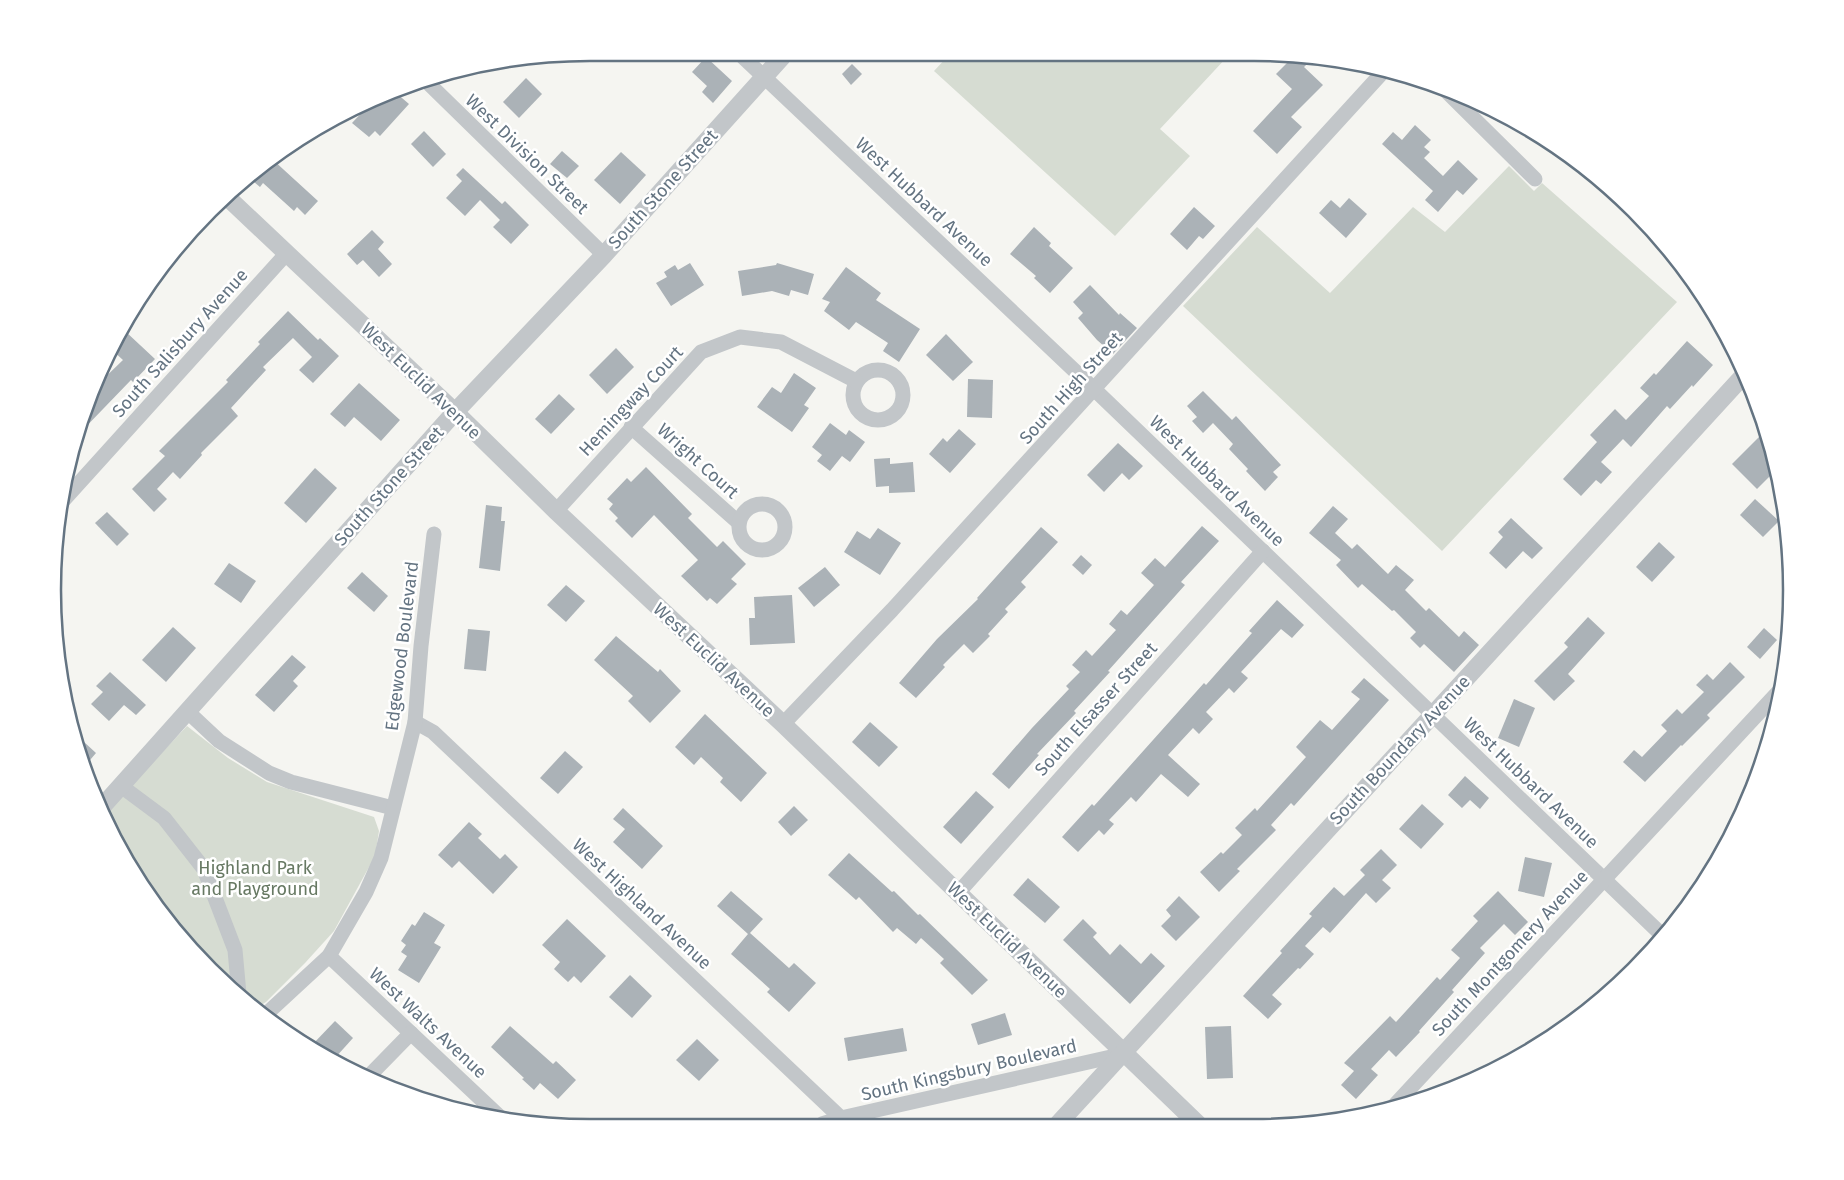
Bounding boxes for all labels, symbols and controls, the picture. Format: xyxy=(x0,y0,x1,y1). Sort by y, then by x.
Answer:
street label: West Division Street xyxy=(461,89,594,219)
street label: South Stone Street xyxy=(604,124,723,253)
street label: West Hubbard Avenue xyxy=(851,133,997,271)
street label: South Salisbury Avenue xyxy=(107,264,253,422)
street label: West Euclid Avenue xyxy=(356,318,486,444)
street label: South High Street xyxy=(1015,327,1127,449)
street label: Hemingway Court xyxy=(574,341,688,461)
street label: West Hubbard Avenue xyxy=(1145,411,1289,551)
street label: Wright Court xyxy=(653,419,744,504)
street label: South Stone Street xyxy=(330,421,449,550)
street label: Edgewood Boulevard xyxy=(381,560,423,732)
street label: West Euclid Avenue xyxy=(649,598,779,722)
street label: South Elsasser Street xyxy=(1030,637,1162,780)
street label: South Boundary Avenue xyxy=(1325,671,1475,829)
street label: West Hubbard Avenue xyxy=(1459,713,1603,853)
street label: West Highland Avenue xyxy=(568,834,716,974)
park label: Highland Park and Playground xyxy=(191,857,319,900)
street label: South Montgomery Avenue xyxy=(1427,865,1593,1041)
street label: West Euclid Avenue xyxy=(942,877,1072,1003)
street label: West Walts Avenue xyxy=(365,963,491,1083)
street label: South Kingsbury Boulevard xyxy=(859,1034,1079,1106)

